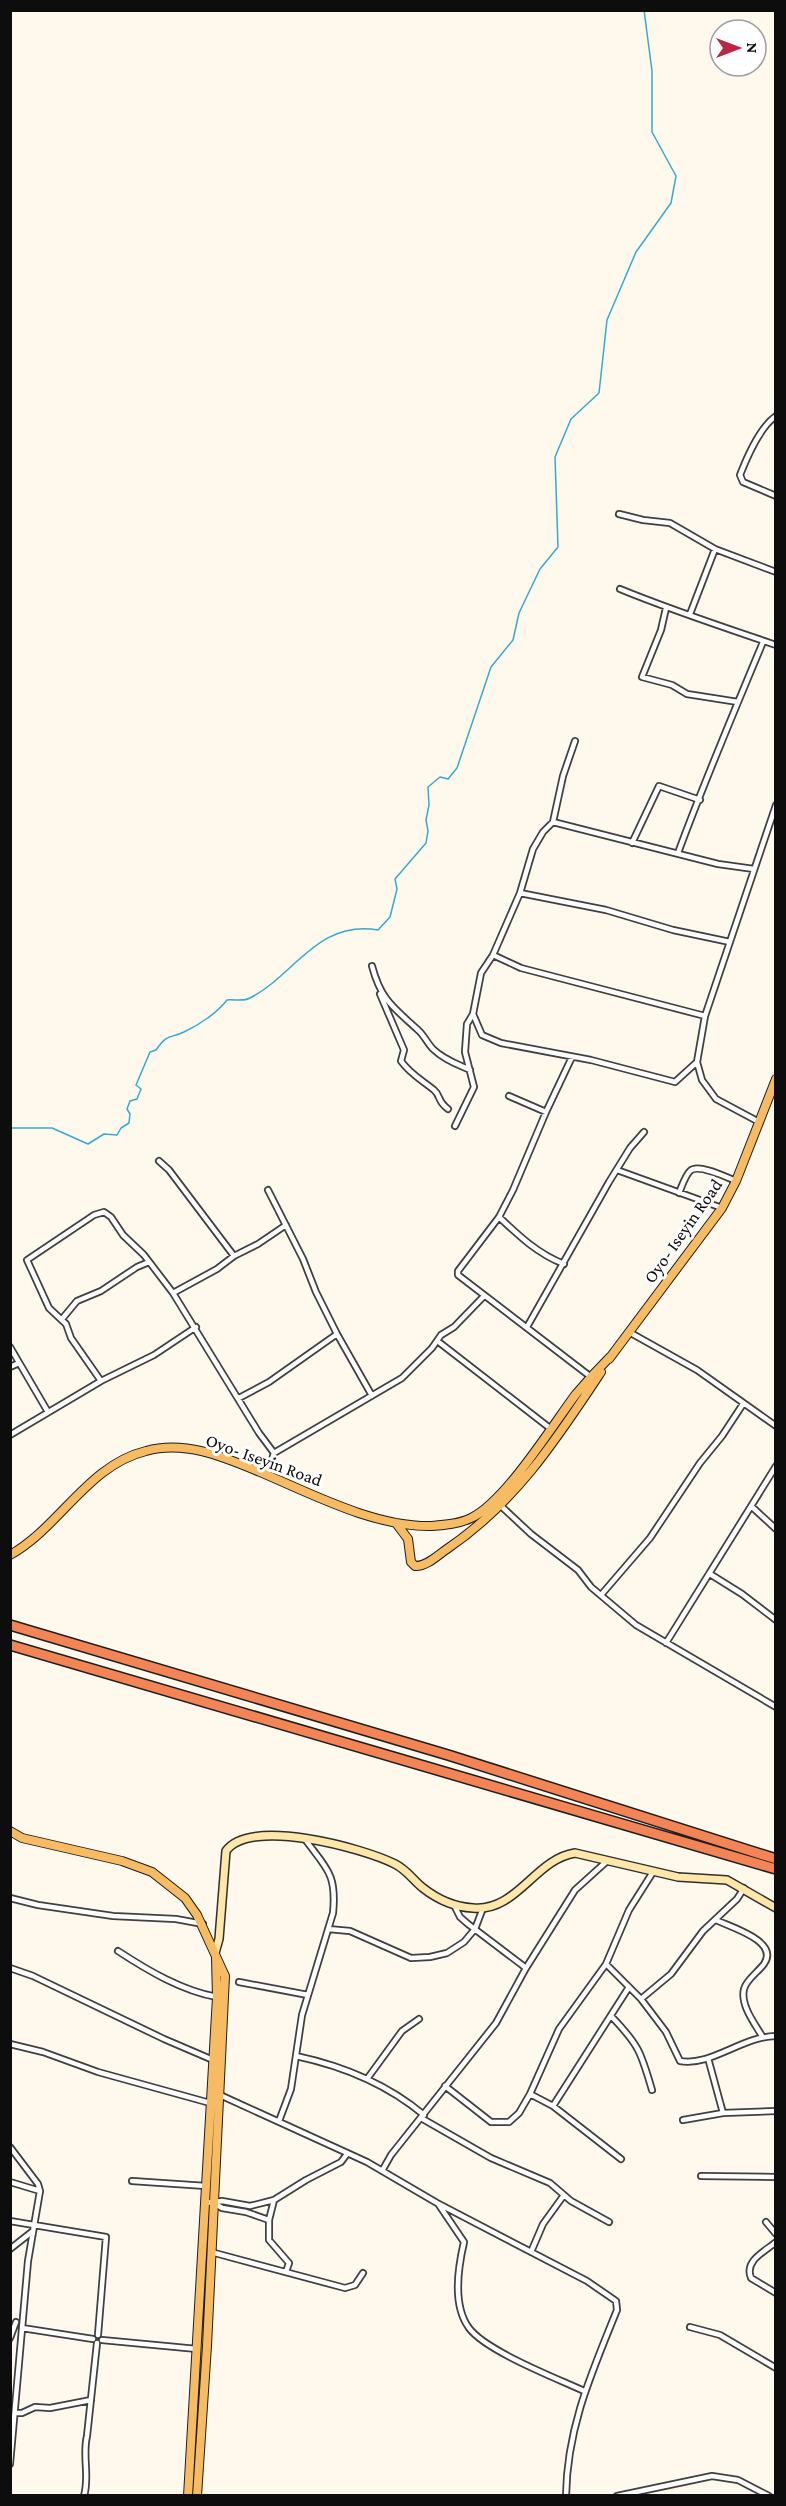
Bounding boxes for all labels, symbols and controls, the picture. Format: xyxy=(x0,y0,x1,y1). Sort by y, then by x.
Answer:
north arrow xyxy=(708,18,768,78)
text: N xyxy=(744,43,761,54)
street label: Oyo- Iseyin Road xyxy=(640,1175,727,1287)
street label: Oyo- Iseyin Road xyxy=(203,1430,325,1490)

